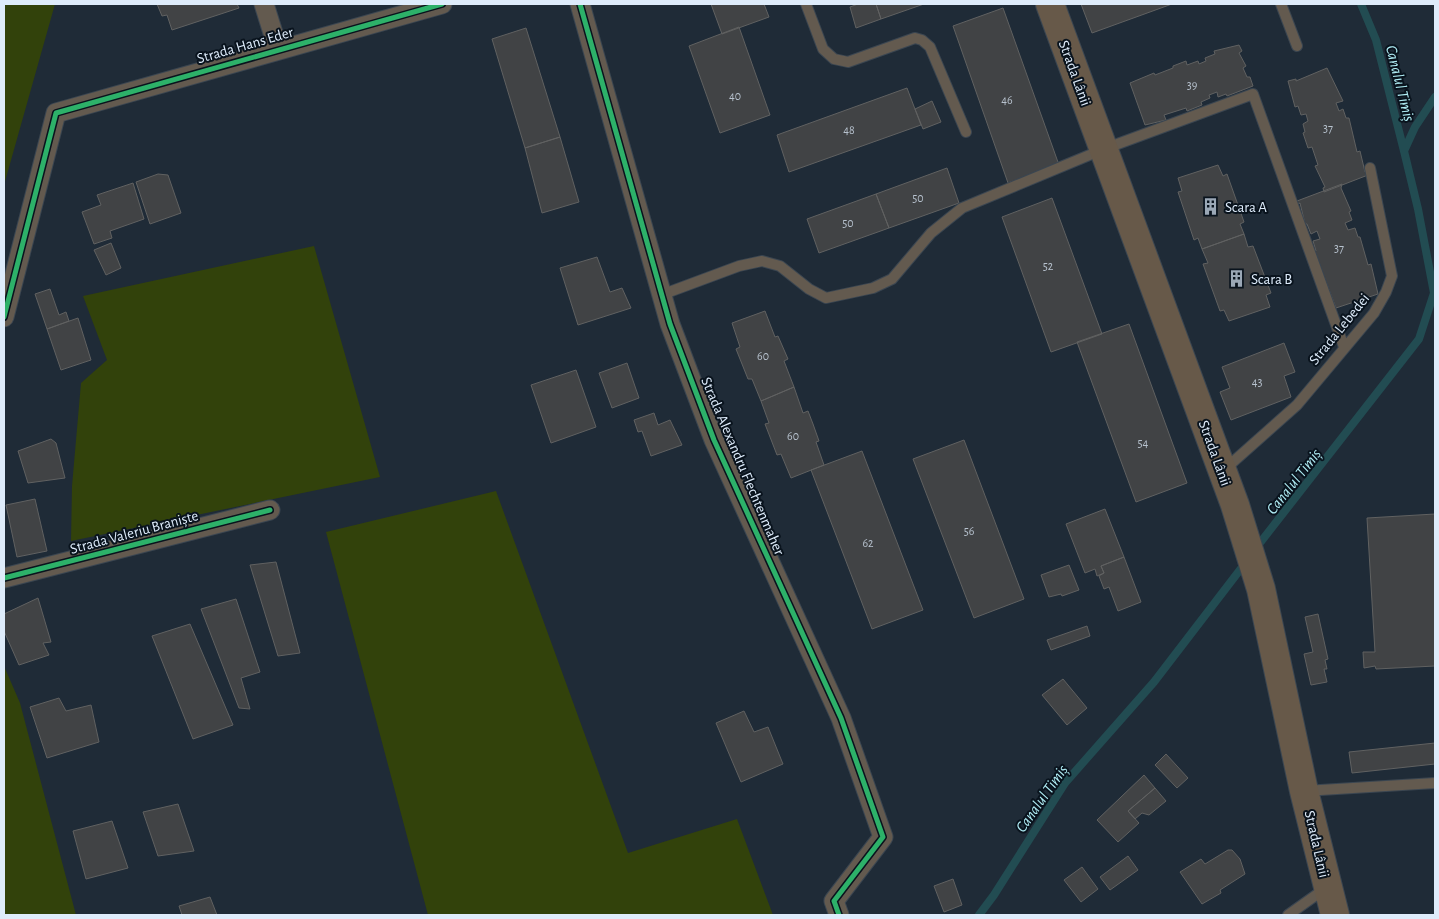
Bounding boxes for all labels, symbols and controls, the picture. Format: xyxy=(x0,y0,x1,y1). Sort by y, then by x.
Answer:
street label: Strada Hans Eder xyxy=(195,25,295,66)
street label: Strada Lânii xyxy=(1056,38,1093,108)
water label: Canalul Timiș xyxy=(1381,43,1417,123)
house number: 39 xyxy=(1187,79,1198,91)
house number: 40 xyxy=(729,90,741,102)
house number: 46 xyxy=(1001,94,1013,106)
house number: 37 xyxy=(1323,122,1333,134)
house number: 48 xyxy=(843,124,855,136)
house number: 50 xyxy=(912,192,924,204)
building icon: Scara A xyxy=(1201,197,1221,217)
place label: Scara A xyxy=(1225,200,1267,215)
house number: 50 xyxy=(842,217,854,229)
house number: 37 xyxy=(1334,242,1344,254)
house number: 52 xyxy=(1043,260,1054,272)
building icon: Scara B xyxy=(1227,269,1247,289)
place label: Scara B xyxy=(1251,272,1292,287)
street label: Strada Lebedei xyxy=(1306,291,1372,368)
house number: 60 xyxy=(757,350,769,362)
street label: Strada Alexandru Flechtenmaher xyxy=(698,375,787,557)
house number: 43 xyxy=(1252,376,1262,388)
street label: Strada Lânii xyxy=(1196,418,1233,488)
house number: 60 xyxy=(787,430,799,442)
house number: 54 xyxy=(1138,437,1149,449)
water label: Canalul Timiș xyxy=(1263,446,1326,518)
street label: Strada Valeriu Braniște xyxy=(68,508,200,558)
house number: 56 xyxy=(964,525,975,537)
house number: 62 xyxy=(862,537,874,549)
water label: Canalul Timiș xyxy=(1013,762,1072,836)
street label: Strada Lânii xyxy=(1301,809,1332,879)

